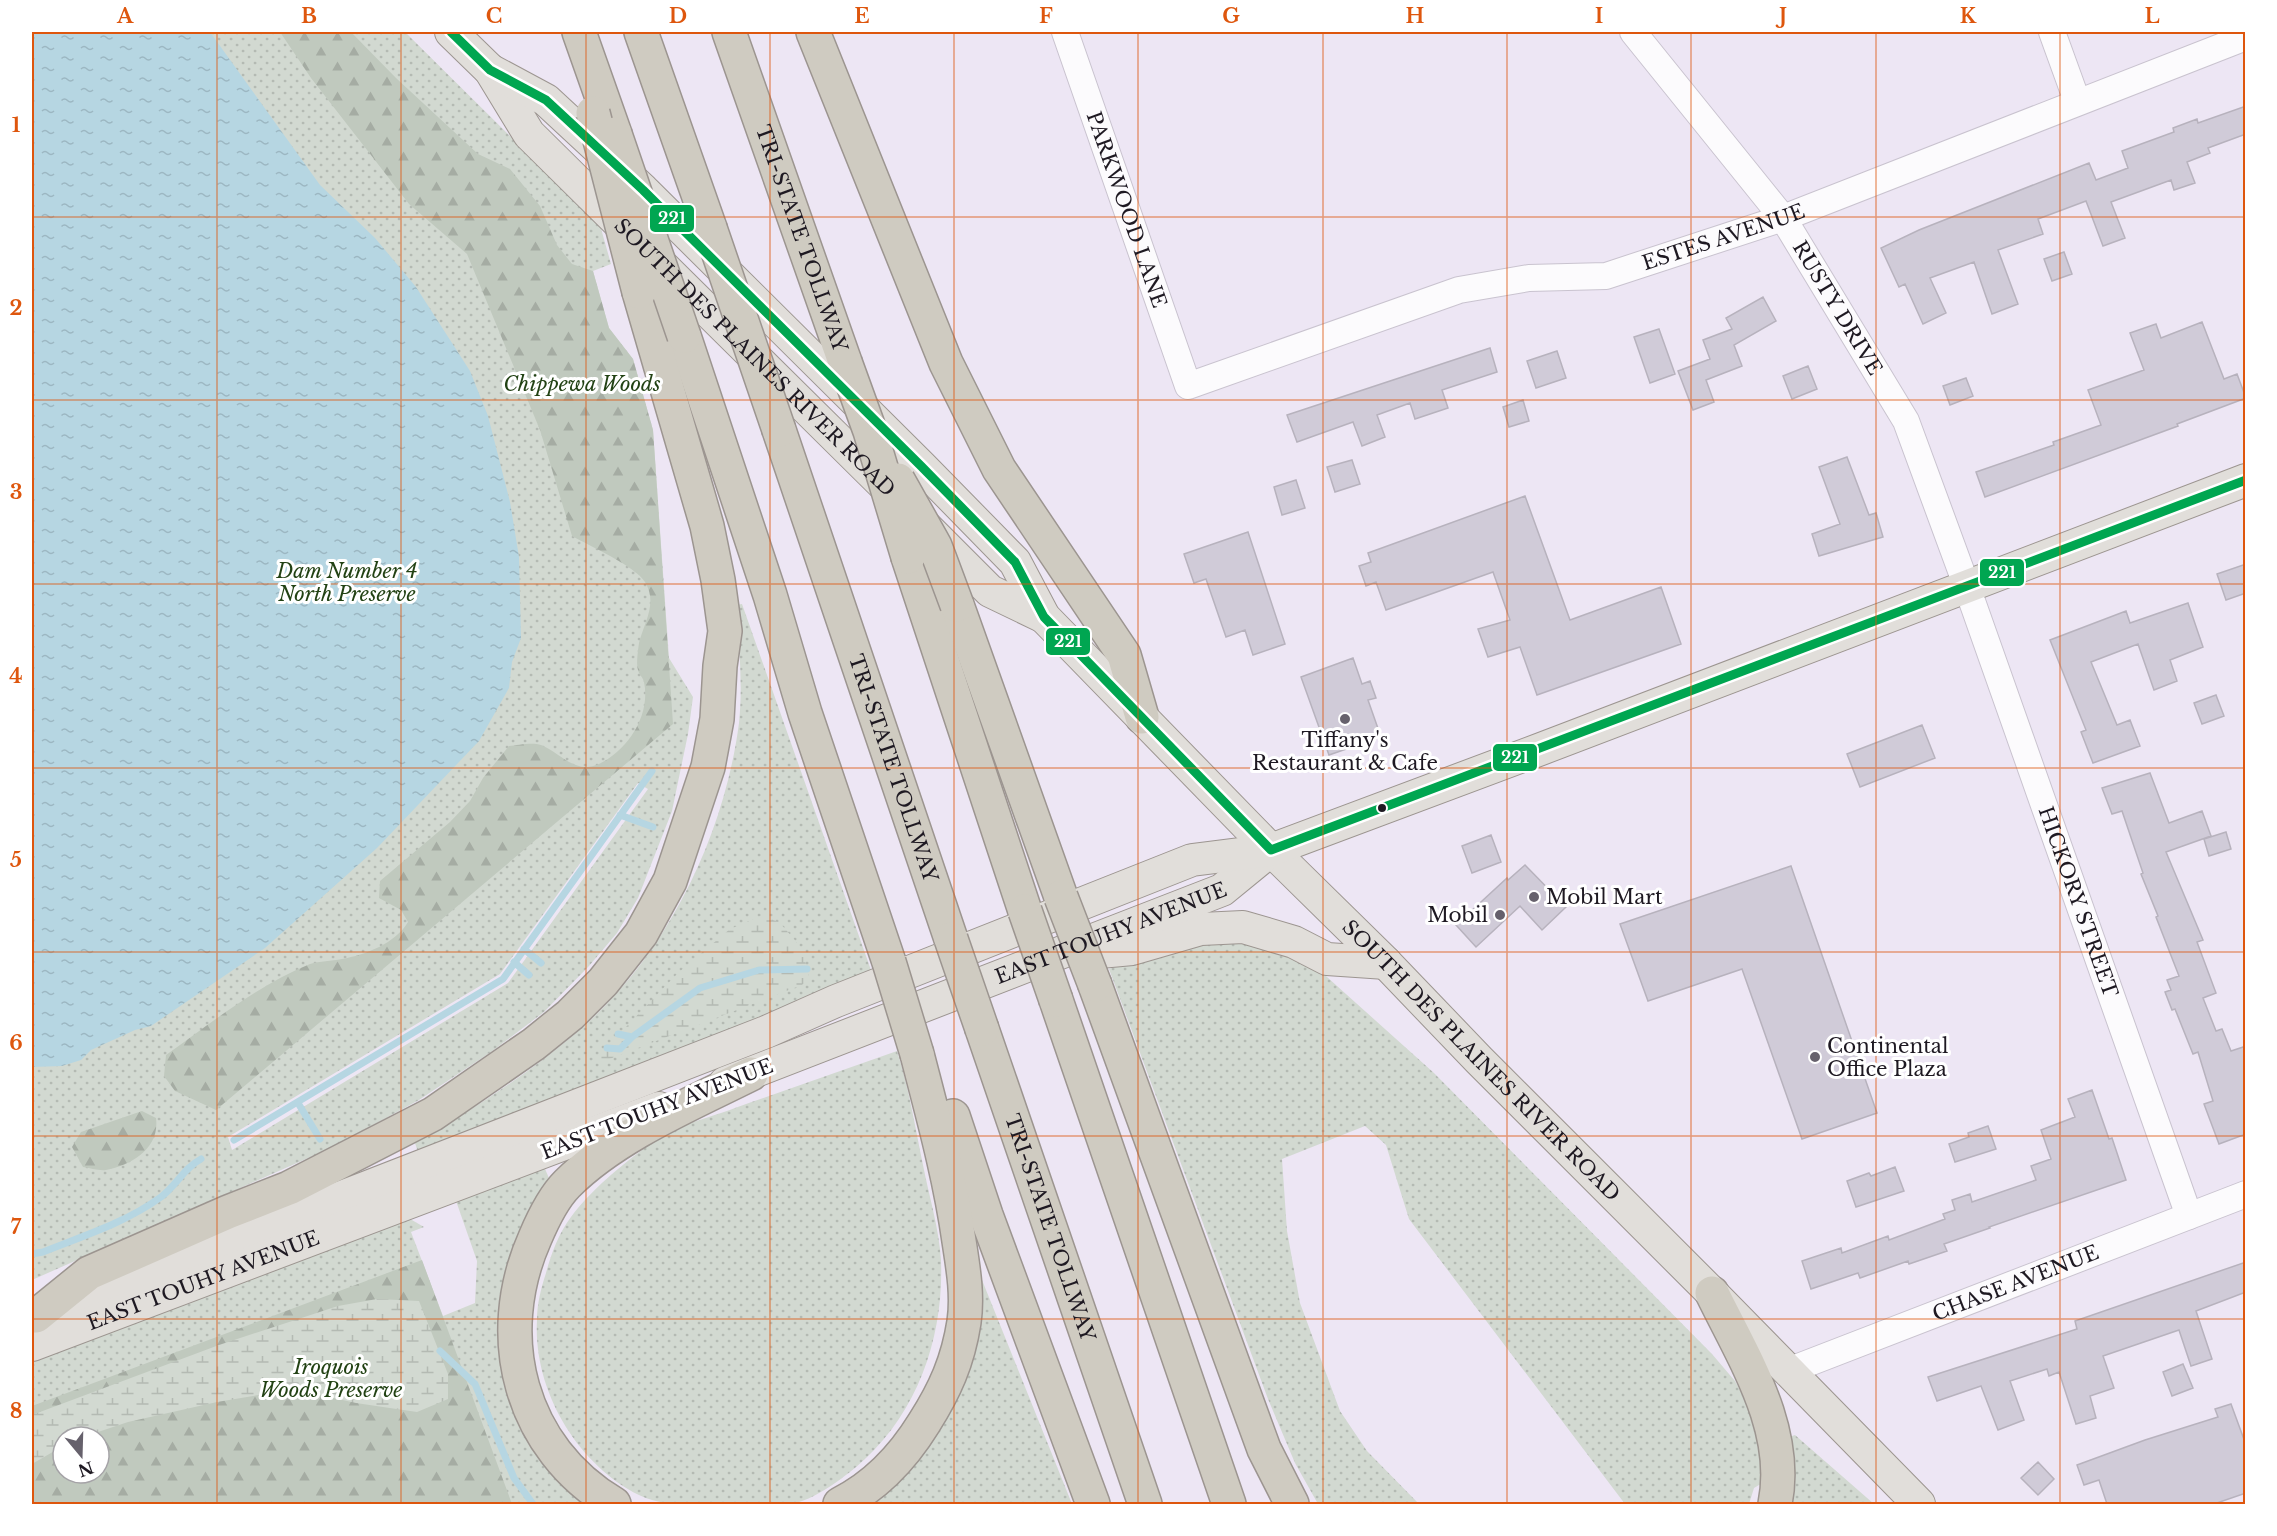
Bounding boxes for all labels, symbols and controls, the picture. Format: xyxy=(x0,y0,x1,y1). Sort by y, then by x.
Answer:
text: A xyxy=(116,4,134,28)
text: B xyxy=(301,4,317,28)
text: C xyxy=(486,4,502,28)
text: D xyxy=(669,4,687,28)
text: E xyxy=(854,4,870,28)
text: F xyxy=(1039,4,1053,28)
text: G xyxy=(1222,4,1240,28)
text: H xyxy=(1406,4,1425,28)
text: I xyxy=(1595,4,1603,28)
text: J xyxy=(1775,4,1787,28)
text: K xyxy=(1960,4,1977,28)
text: L xyxy=(2144,4,2160,28)
street label: PARKWOOD LANE xyxy=(1082,108,1172,311)
text: 1 xyxy=(12,113,21,137)
street label: TRI-STATE TOLLWAY xyxy=(751,122,853,356)
street label: ESTES AVENUE xyxy=(1639,199,1808,275)
line badge: 221 xyxy=(649,204,695,233)
text: 221 xyxy=(658,208,686,228)
street label: SOUTH DES PLAINES RIVER ROAD xyxy=(609,213,900,501)
street label: RUSTY DRIVE xyxy=(1788,236,1887,379)
text: 2 xyxy=(9,296,23,320)
park label: Chippewa Woods xyxy=(503,372,661,396)
text: 3 xyxy=(10,480,22,504)
line badge: 221 xyxy=(1979,558,2025,587)
park label: Dam Number 4 North Preserve xyxy=(276,559,417,606)
text: 221 xyxy=(1988,562,2016,582)
line badge: 221 xyxy=(1045,627,1091,656)
text: 221 xyxy=(1054,631,1082,651)
street label: TRI-STATE TOLLWAY xyxy=(844,651,943,886)
text: 4 xyxy=(9,664,23,688)
marker: Tiffany's Restaurant & Cafe xyxy=(1338,712,1352,726)
place label: Tiffany's Restaurant & Cafe xyxy=(1252,728,1438,775)
line badge: 221 xyxy=(1492,743,1538,772)
text: 221 xyxy=(1501,747,1529,767)
unlabelled marker xyxy=(1376,802,1388,814)
street label: HICKORY STREET xyxy=(2033,803,2123,1000)
text: 5 xyxy=(10,848,22,872)
street label: EAST TOUHY AVENUE xyxy=(992,877,1230,989)
place label: Mobil Mart xyxy=(1546,885,1663,909)
marker: Mobil Mart xyxy=(1527,890,1541,904)
place label: Mobil xyxy=(1427,903,1488,927)
marker: Mobil xyxy=(1493,908,1507,922)
street label: SOUTH DES PLAINES RIVER ROAD xyxy=(1338,915,1625,1206)
text: 6 xyxy=(9,1031,23,1055)
place label: Continental Office Plaza xyxy=(1827,1034,1948,1081)
marker: Continental Office Plaza xyxy=(1808,1050,1822,1064)
street label: EAST TOUHY AVENUE xyxy=(538,1054,776,1164)
street label: TRI-STATE TOLLWAY xyxy=(1000,1111,1100,1345)
text: 7 xyxy=(11,1215,22,1239)
street label: EAST TOUHY AVENUE xyxy=(84,1226,323,1335)
street label: CHASE AVENUE xyxy=(1929,1240,2102,1326)
park label: Iroquois Woods Preserve xyxy=(260,1355,402,1402)
text: 8 xyxy=(10,1399,22,1423)
north arrow xyxy=(51,1425,111,1485)
text: N xyxy=(76,1457,96,1481)

